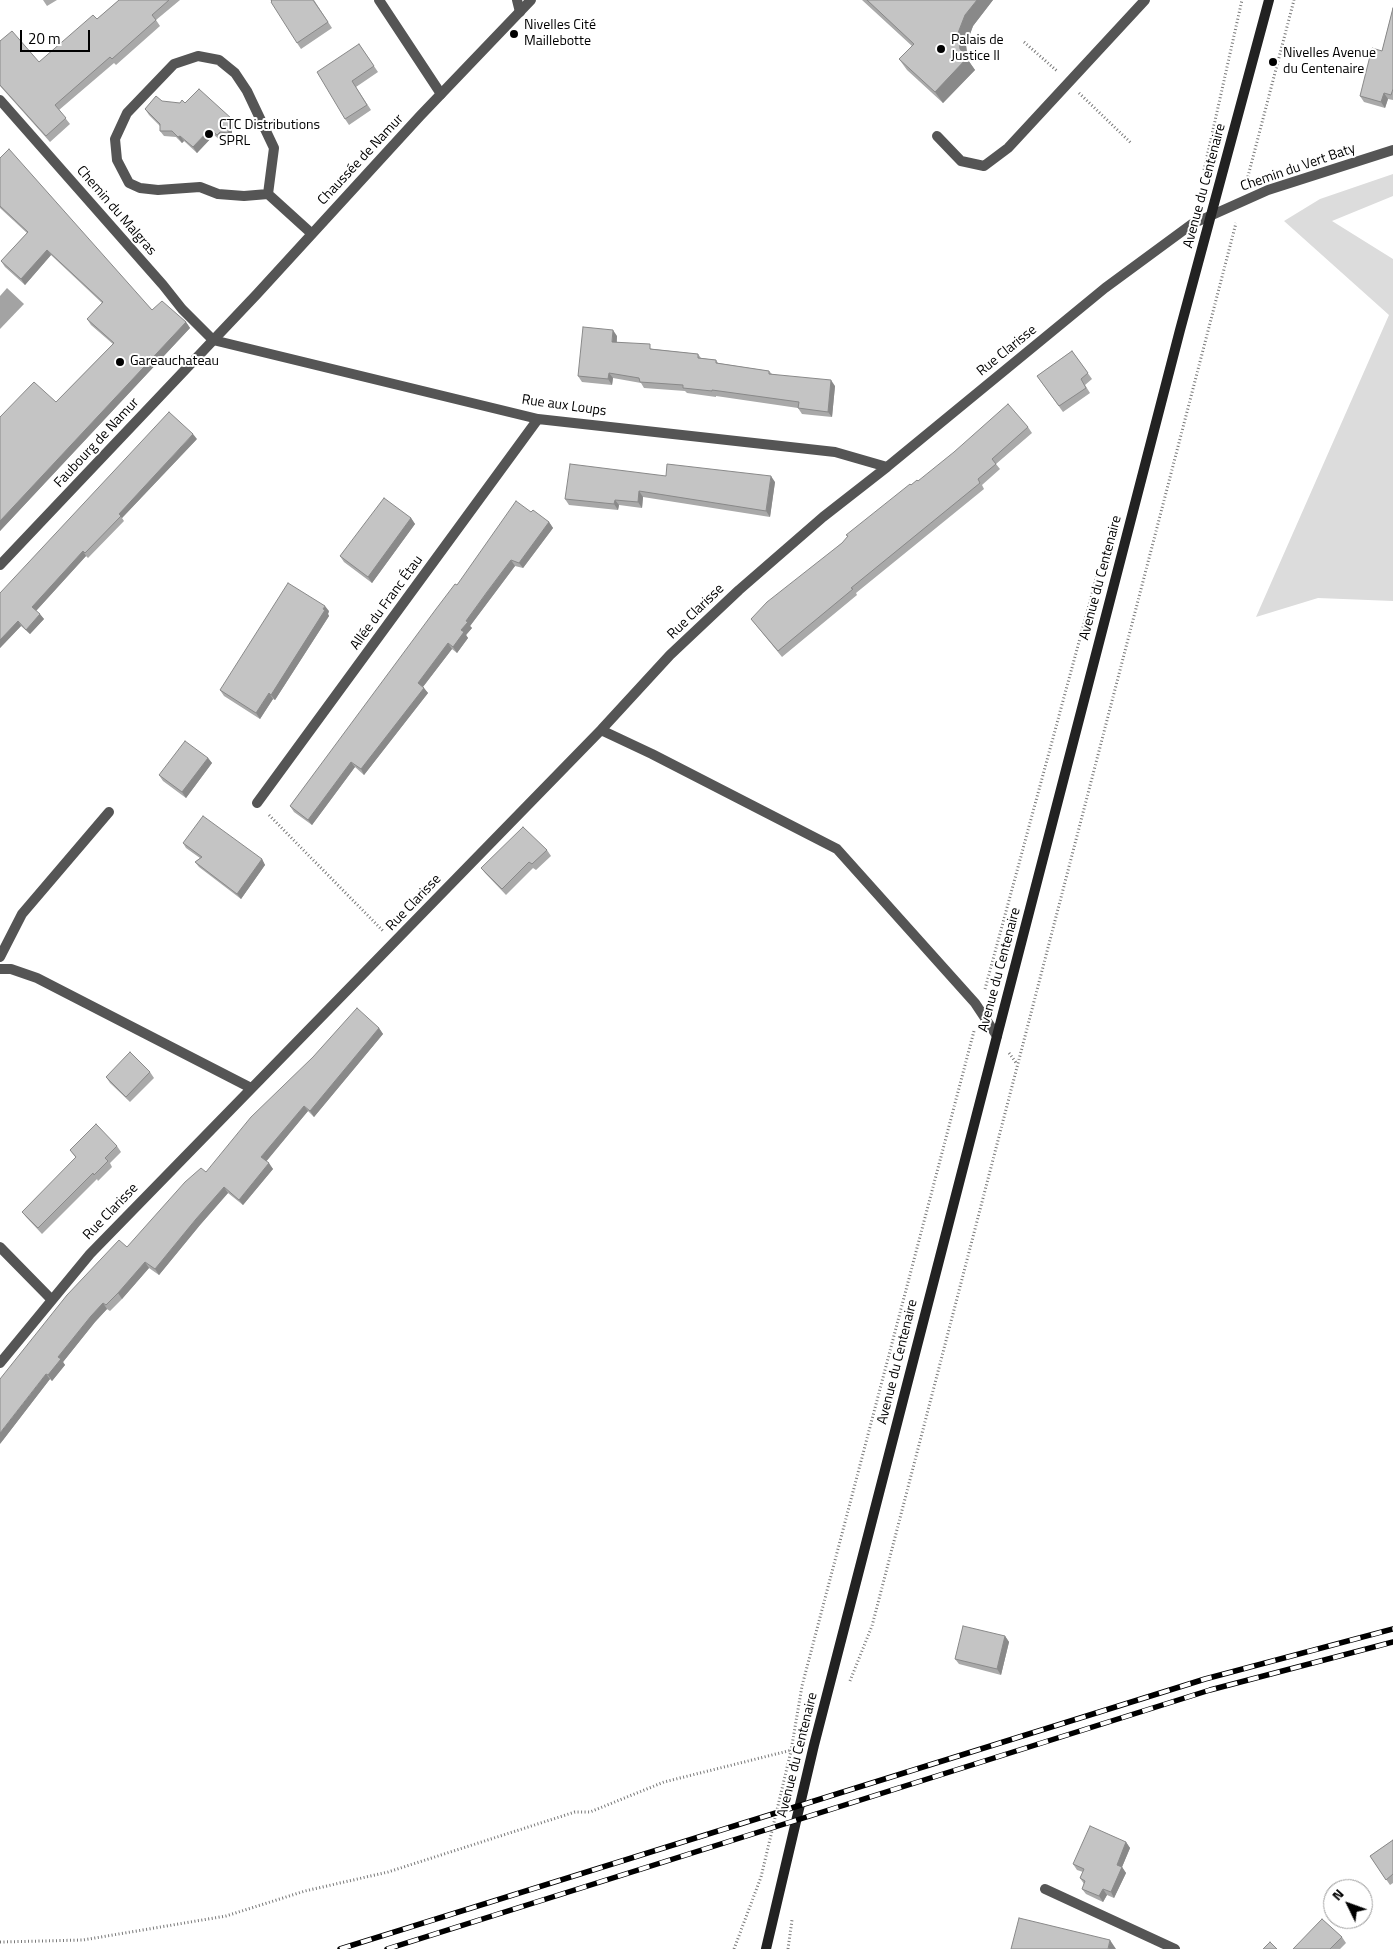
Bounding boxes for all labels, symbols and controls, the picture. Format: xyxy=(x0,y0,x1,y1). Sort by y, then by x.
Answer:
place label: Nivelles Cité Maillebotte xyxy=(524,18,596,50)
scale bar xyxy=(22,20,92,52)
text: 20 m xyxy=(28,27,61,50)
marker: Nivelles Cité Maillebotte xyxy=(508,28,520,40)
place label: Palais de Justice II xyxy=(951,33,1004,65)
marker: Palais de Justice II xyxy=(935,43,947,55)
place label: Nivelles Avenue du Centenaire xyxy=(1283,46,1376,78)
marker: Nivelles Avenue du Centenaire xyxy=(1267,56,1279,68)
street label: Chaussée de Namur xyxy=(315,111,407,209)
place label: CTC Distributions SPRL xyxy=(219,118,320,150)
street label: Avenue du Centenaire xyxy=(1180,122,1230,250)
marker: CTC Distributions SPRL xyxy=(203,128,215,140)
street label: Chemin du Vert Baty xyxy=(1238,140,1358,196)
street label: Chemin du Malgras xyxy=(73,163,159,259)
street label: Rue Clarisse xyxy=(974,322,1040,380)
place label: Gareauchateau xyxy=(130,354,219,370)
marker: Gareauchateau xyxy=(114,356,126,368)
street label: Rue aux Loups xyxy=(521,392,607,420)
street label: Faubourg de Namur xyxy=(51,395,143,491)
street label: Avenue du Centenaire xyxy=(1076,514,1126,642)
street label: Allée du Franc Étau xyxy=(347,553,427,653)
street label: Rue Clarisse xyxy=(664,581,728,643)
street label: Rue Clarisse xyxy=(383,871,445,935)
street label: Avenue du Centenaire xyxy=(975,906,1025,1034)
street label: Rue Clarisse xyxy=(80,1180,142,1244)
street label: Avenue du Centenaire xyxy=(874,1298,922,1426)
street label: Avenue du Centenaire xyxy=(774,1691,822,1819)
north arrow xyxy=(1323,1879,1373,1929)
text: N xyxy=(1326,1884,1348,1905)

